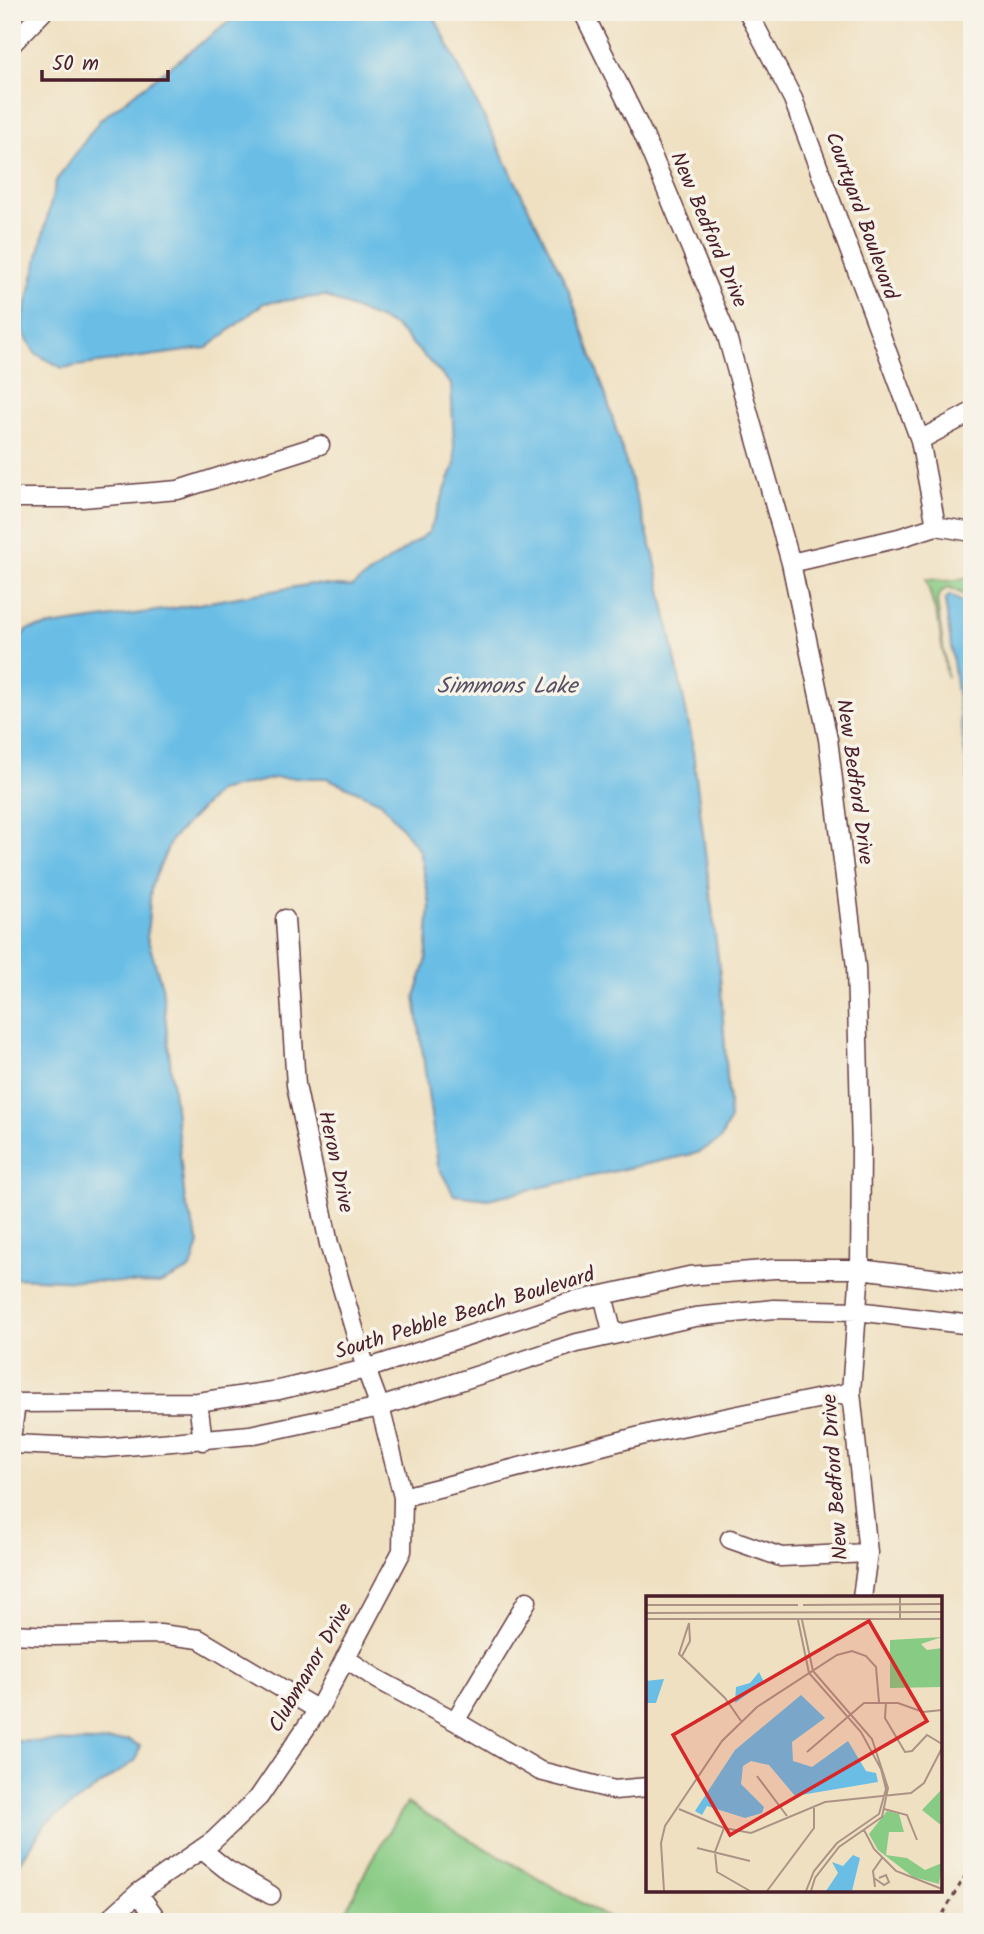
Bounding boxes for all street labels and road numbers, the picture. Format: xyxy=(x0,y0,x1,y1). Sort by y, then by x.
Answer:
street label: Courtyard Boulevard xyxy=(815,127,907,305)
street label: New Bedford Drive xyxy=(660,147,756,314)
street label: New Bedford Drive xyxy=(826,697,882,867)
street label: Heron Drive xyxy=(308,1108,362,1217)
street label: South Pebble Beach Boulevard xyxy=(331,1259,599,1369)
street label: New Bedford Drive xyxy=(814,1392,858,1561)
street label: Clubmanor Drive xyxy=(260,1596,362,1739)

